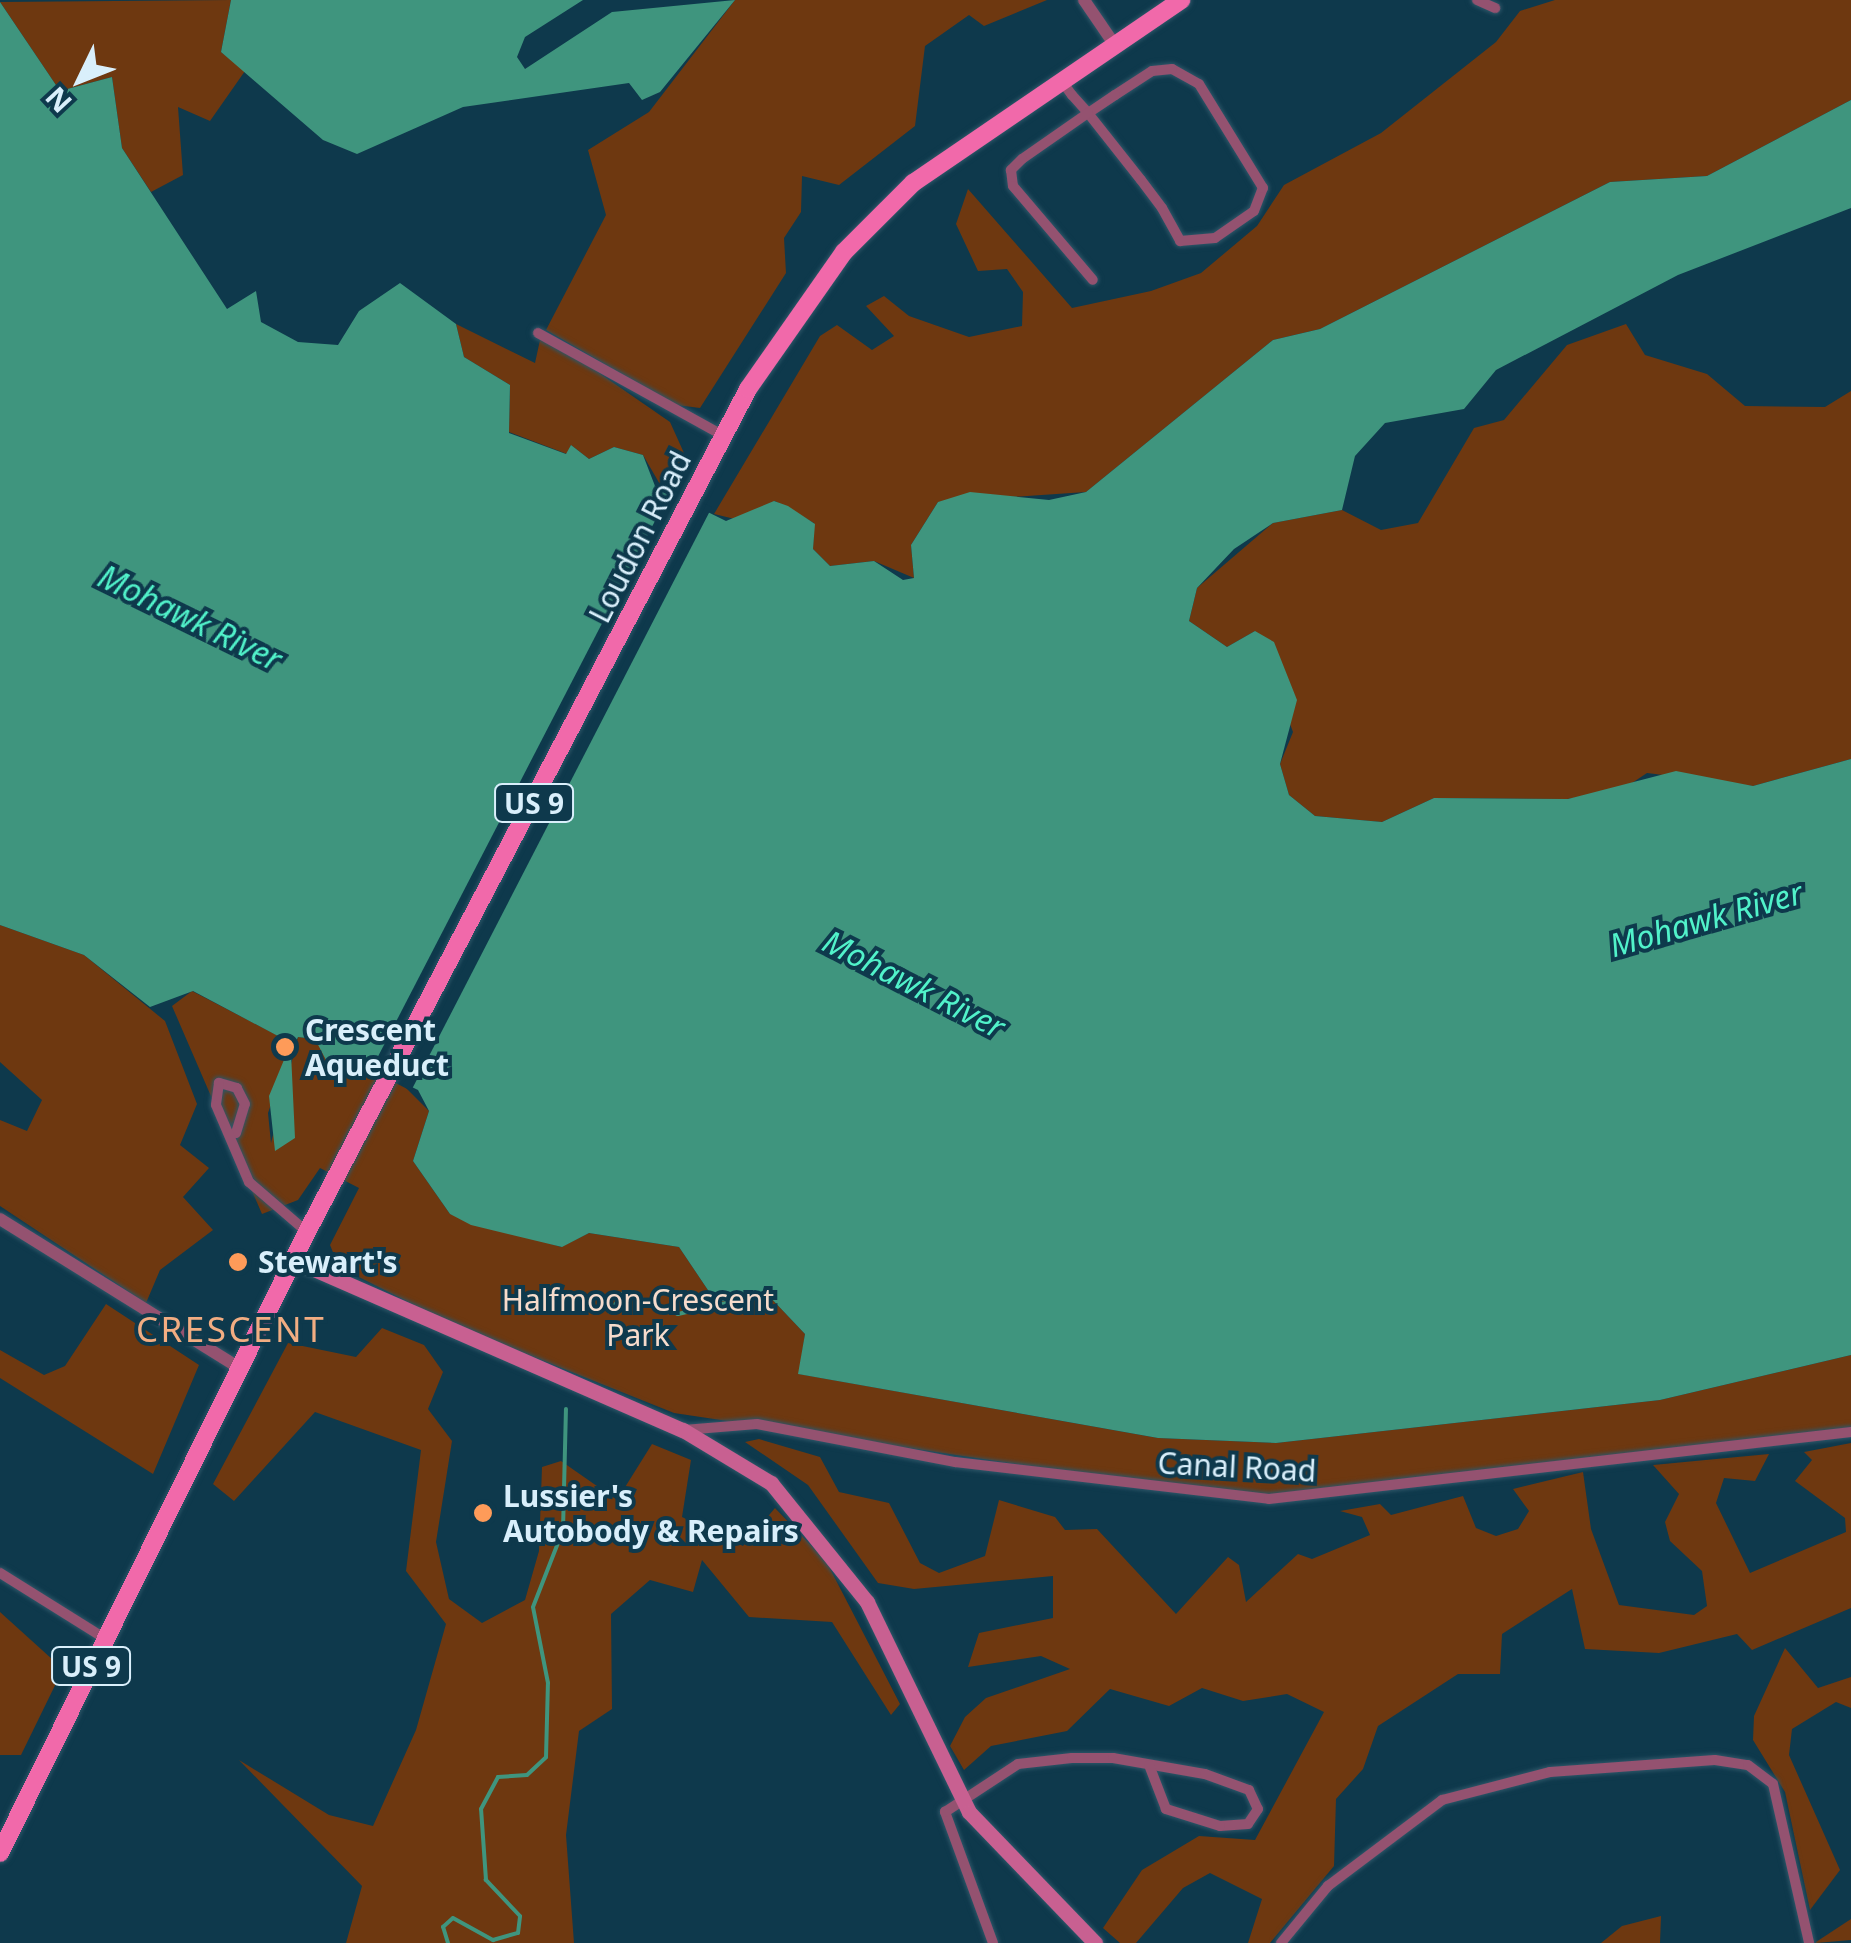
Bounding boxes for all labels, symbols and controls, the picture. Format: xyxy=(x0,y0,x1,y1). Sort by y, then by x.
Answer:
north arrow xyxy=(30,30,130,130)
text: N xyxy=(36,79,80,122)
street label: Loudon Road xyxy=(581,445,699,629)
water label: Mohawk River xyxy=(92,557,288,679)
road number: US 9 xyxy=(494,780,574,826)
water label: Mohawk River xyxy=(1605,873,1807,965)
water label: Mohawk River xyxy=(817,922,1011,1046)
place label: Crescent Aqueduct xyxy=(305,1012,449,1082)
marker: Crescent Aqueduct xyxy=(274,1036,296,1058)
place label: Stewart's xyxy=(258,1244,398,1280)
marker: Stewart's xyxy=(227,1251,249,1273)
park label: Halfmoon-Crescent Park xyxy=(502,1282,774,1352)
district label: CRESCENT xyxy=(136,1308,326,1350)
street label: Canal Road xyxy=(1157,1445,1317,1489)
place label: Lussier's Autobody & Repairs xyxy=(503,1478,799,1548)
marker: Lussier's Autobody & Repairs xyxy=(472,1502,494,1524)
road number: US 9 xyxy=(51,1643,131,1689)

